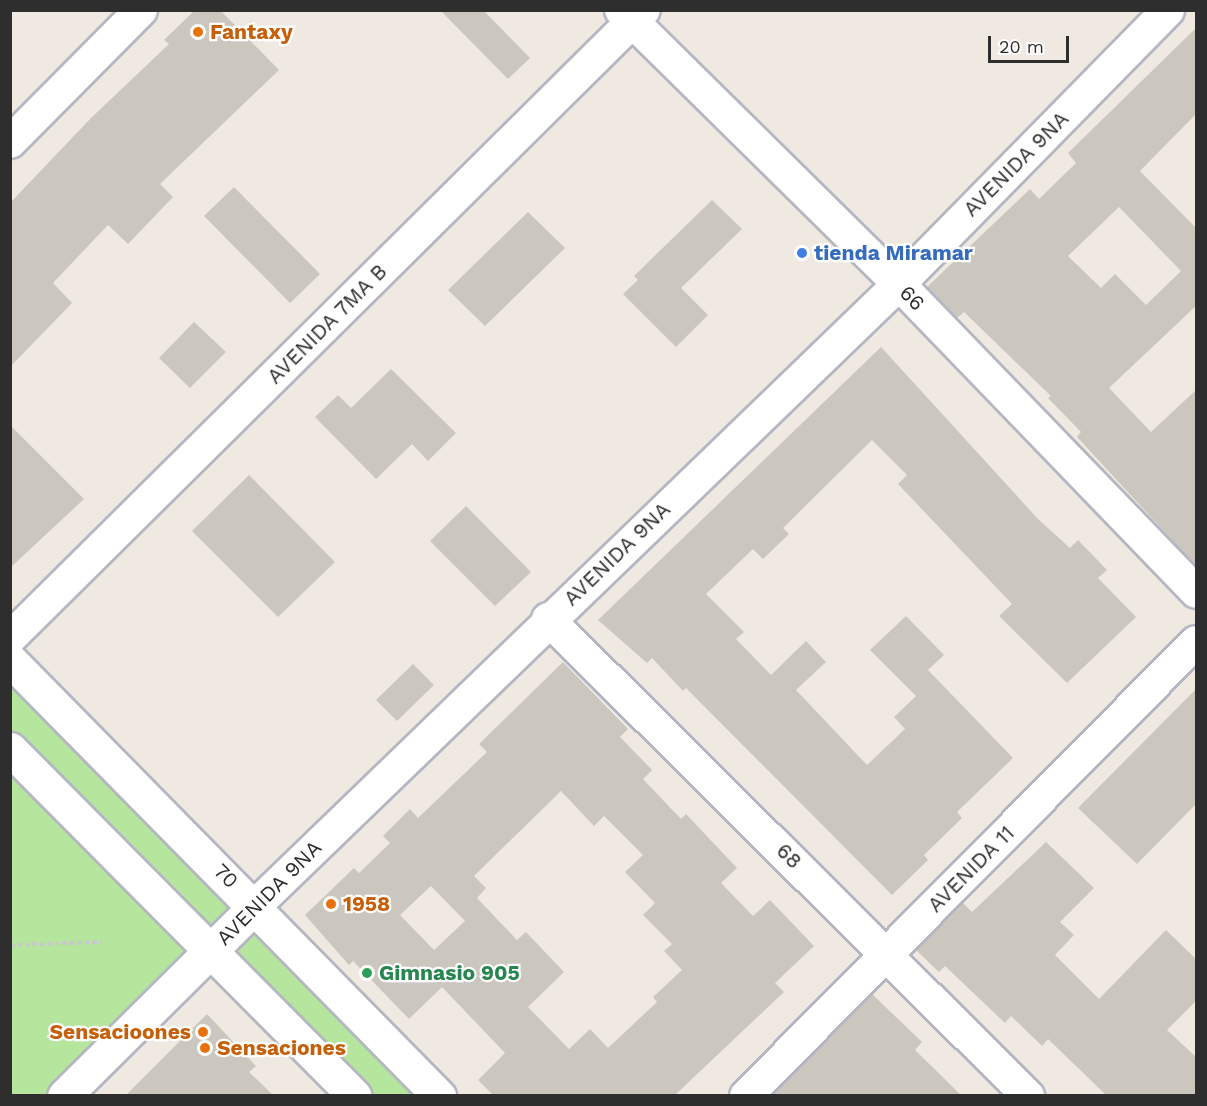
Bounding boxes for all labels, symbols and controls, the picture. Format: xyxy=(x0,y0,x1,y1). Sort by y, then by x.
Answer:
place label: Fantaxy xyxy=(210,19,293,45)
scale bar xyxy=(991,24,1072,62)
marker: Fantaxy xyxy=(191,25,205,39)
text: 20 m xyxy=(999,36,1044,57)
street label: AVENIDA 9NA xyxy=(958,106,1074,222)
place label: tienda Miramar xyxy=(814,240,973,266)
marker: tienda Miramar xyxy=(795,246,809,260)
street label: AVENIDA 7MA B xyxy=(261,258,393,390)
street label: 66 xyxy=(894,280,930,316)
street label: AVENIDA 9NA xyxy=(558,497,676,611)
street label: AVENIDA 11 xyxy=(922,820,1020,918)
street label: AVENIDA 9NA xyxy=(211,835,327,951)
street label: 68 xyxy=(771,838,807,874)
street label: 70 xyxy=(208,858,244,894)
place label: 1958 xyxy=(343,891,390,917)
marker: 1958 xyxy=(324,897,338,911)
place label: Gimnasio 905 xyxy=(379,960,520,986)
marker: Gimnasio 905 xyxy=(360,966,374,980)
place label: Sensacioones xyxy=(49,1019,191,1045)
marker: Sensacioones xyxy=(196,1025,210,1039)
place label: Sensaciones xyxy=(217,1035,346,1061)
marker: Sensaciones xyxy=(198,1041,212,1055)

